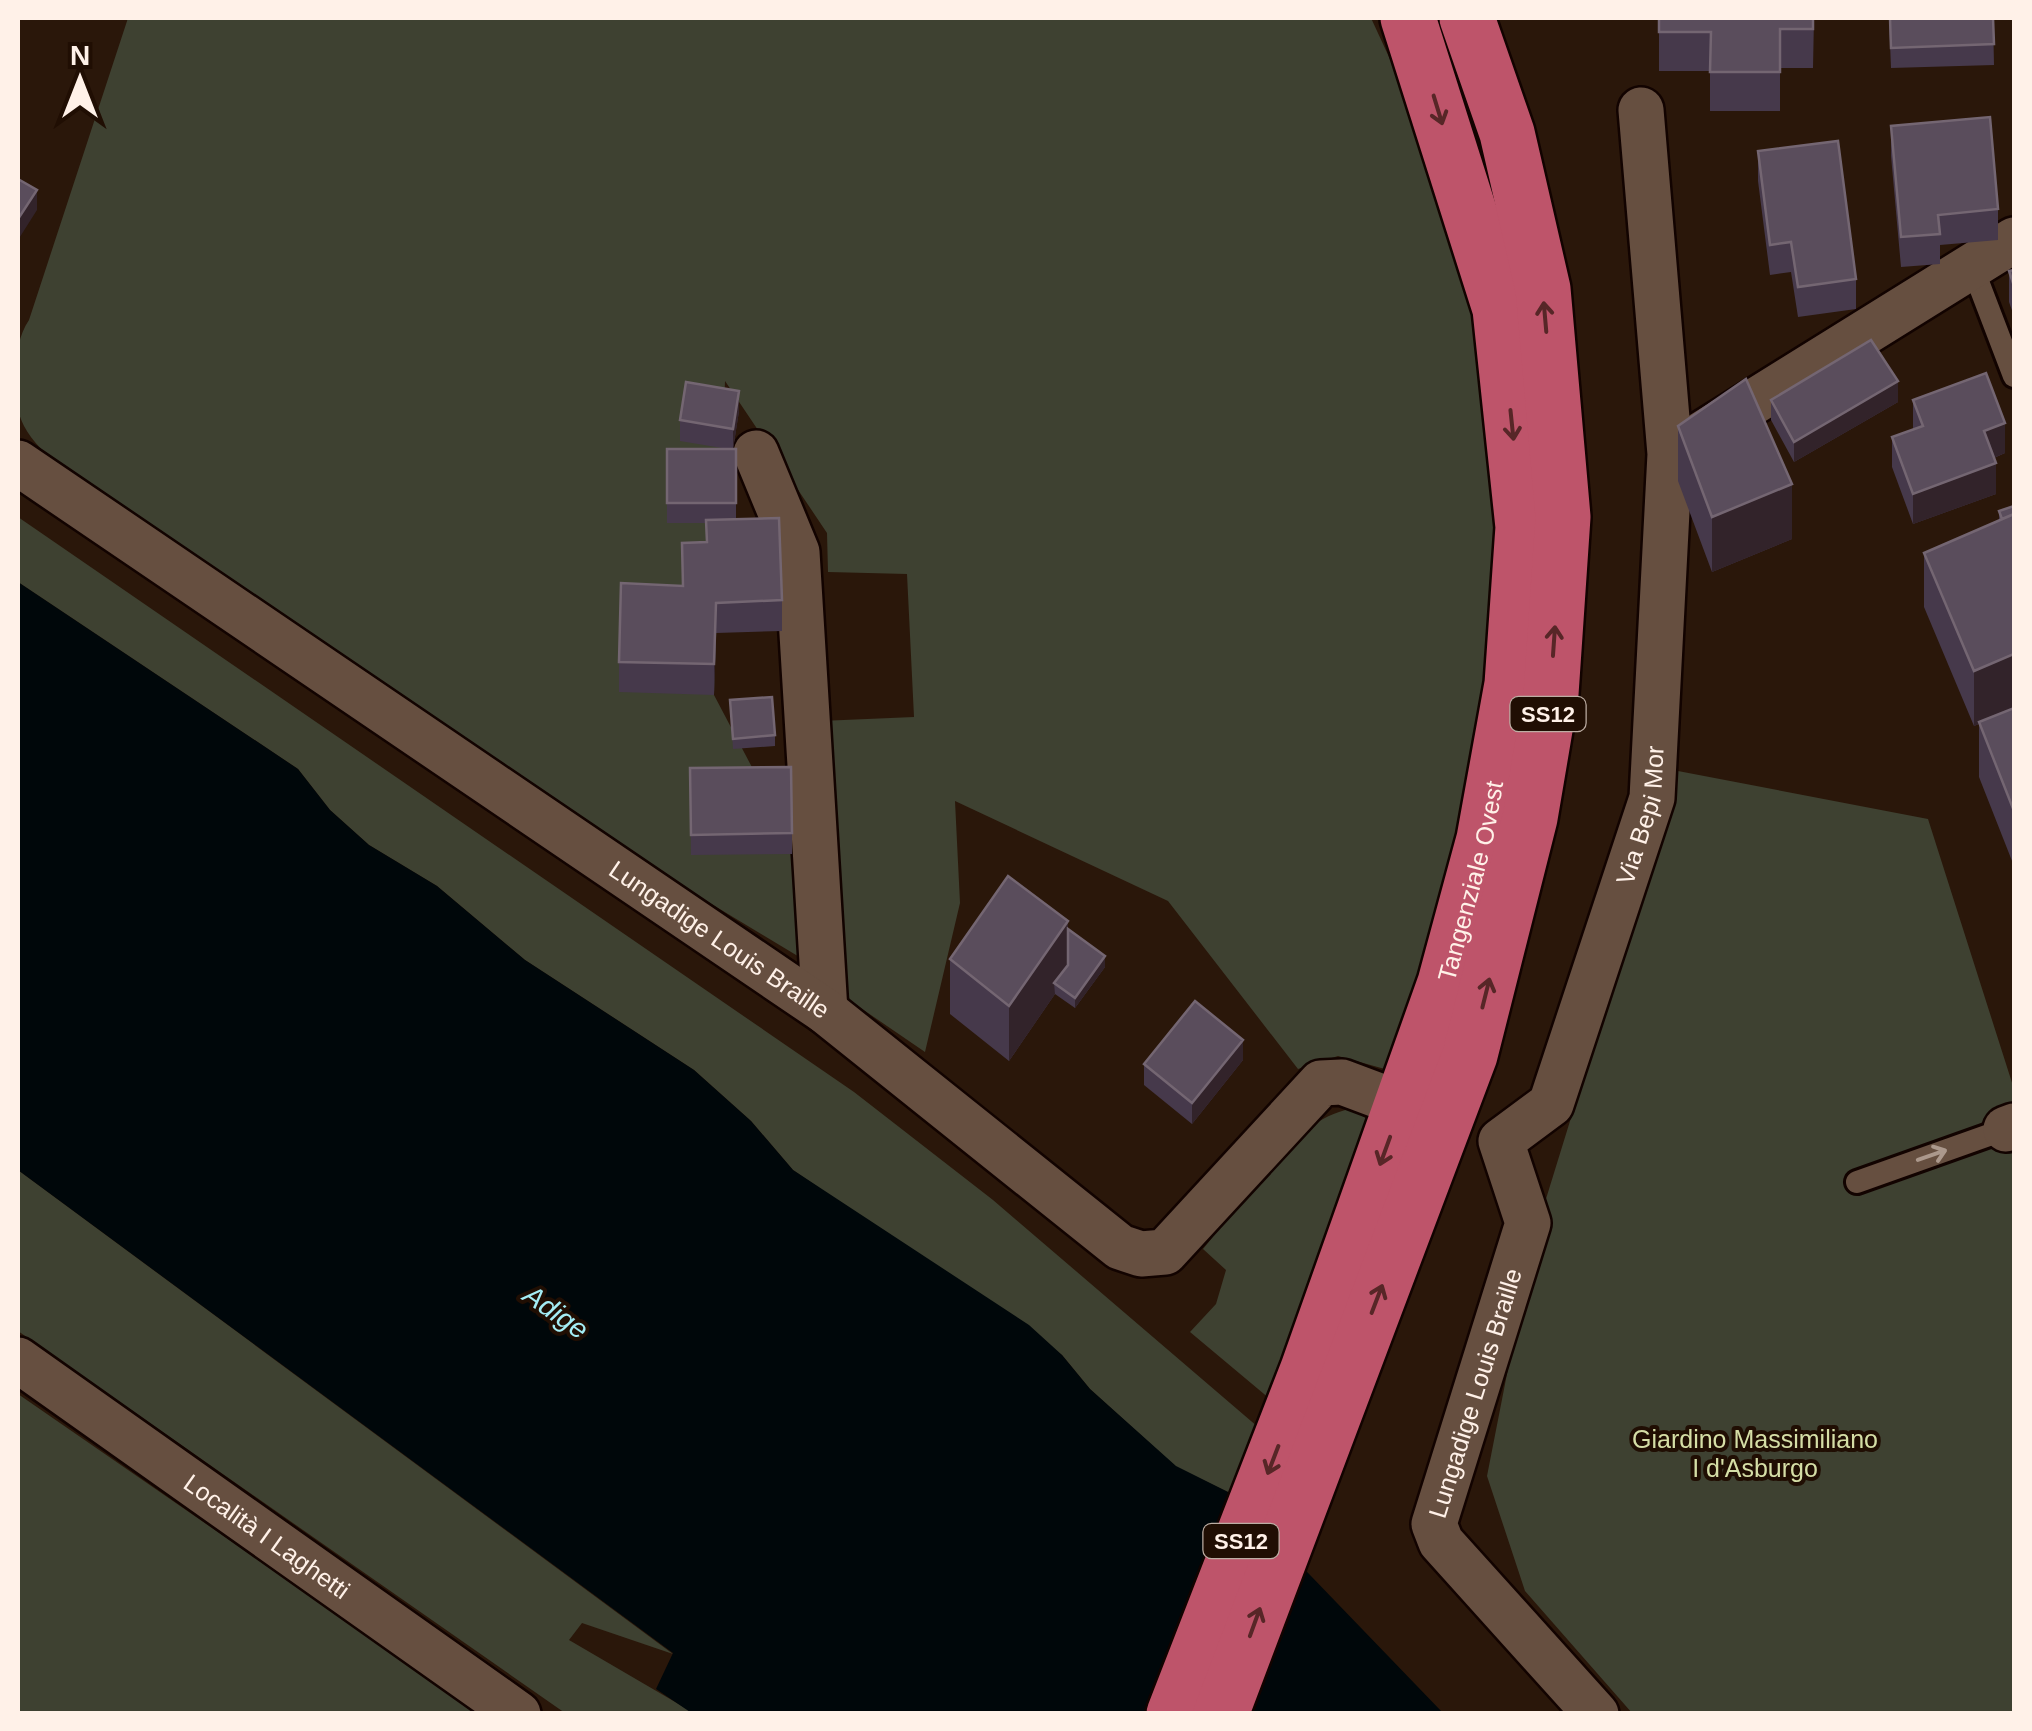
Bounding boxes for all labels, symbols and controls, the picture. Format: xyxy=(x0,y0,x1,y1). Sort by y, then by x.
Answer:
north arrow xyxy=(30,30,130,130)
text: N xyxy=(70,40,90,71)
one-way arrow xyxy=(1430,94,1448,125)
one-way arrow xyxy=(1536,301,1555,333)
one-way arrow xyxy=(1503,408,1522,441)
one-way arrow xyxy=(1545,625,1564,657)
road number: SS12 xyxy=(1510,697,1586,731)
street label: Via Bepi Mor xyxy=(1610,745,1669,888)
street label: Tangenziale Ovest xyxy=(1432,778,1508,984)
street label: Lungadige Louis Braille xyxy=(604,855,835,1024)
one-way arrow xyxy=(1478,978,1496,1010)
one-way arrow xyxy=(1375,1135,1393,1166)
one-way arrow xyxy=(1915,1145,1947,1163)
street label: Lungadige Louis Braille xyxy=(1423,1265,1527,1521)
water label: Adige xyxy=(516,1278,594,1345)
one-way arrow xyxy=(1369,1284,1387,1315)
park label: Giardino Massimiliano I d'Asburgo xyxy=(1632,1425,1878,1482)
one-way arrow xyxy=(1262,1445,1280,1475)
street label: Località I Laghetti xyxy=(179,1468,355,1604)
road number: SS12 xyxy=(1204,1524,1278,1558)
one-way arrow xyxy=(1247,1608,1265,1639)

